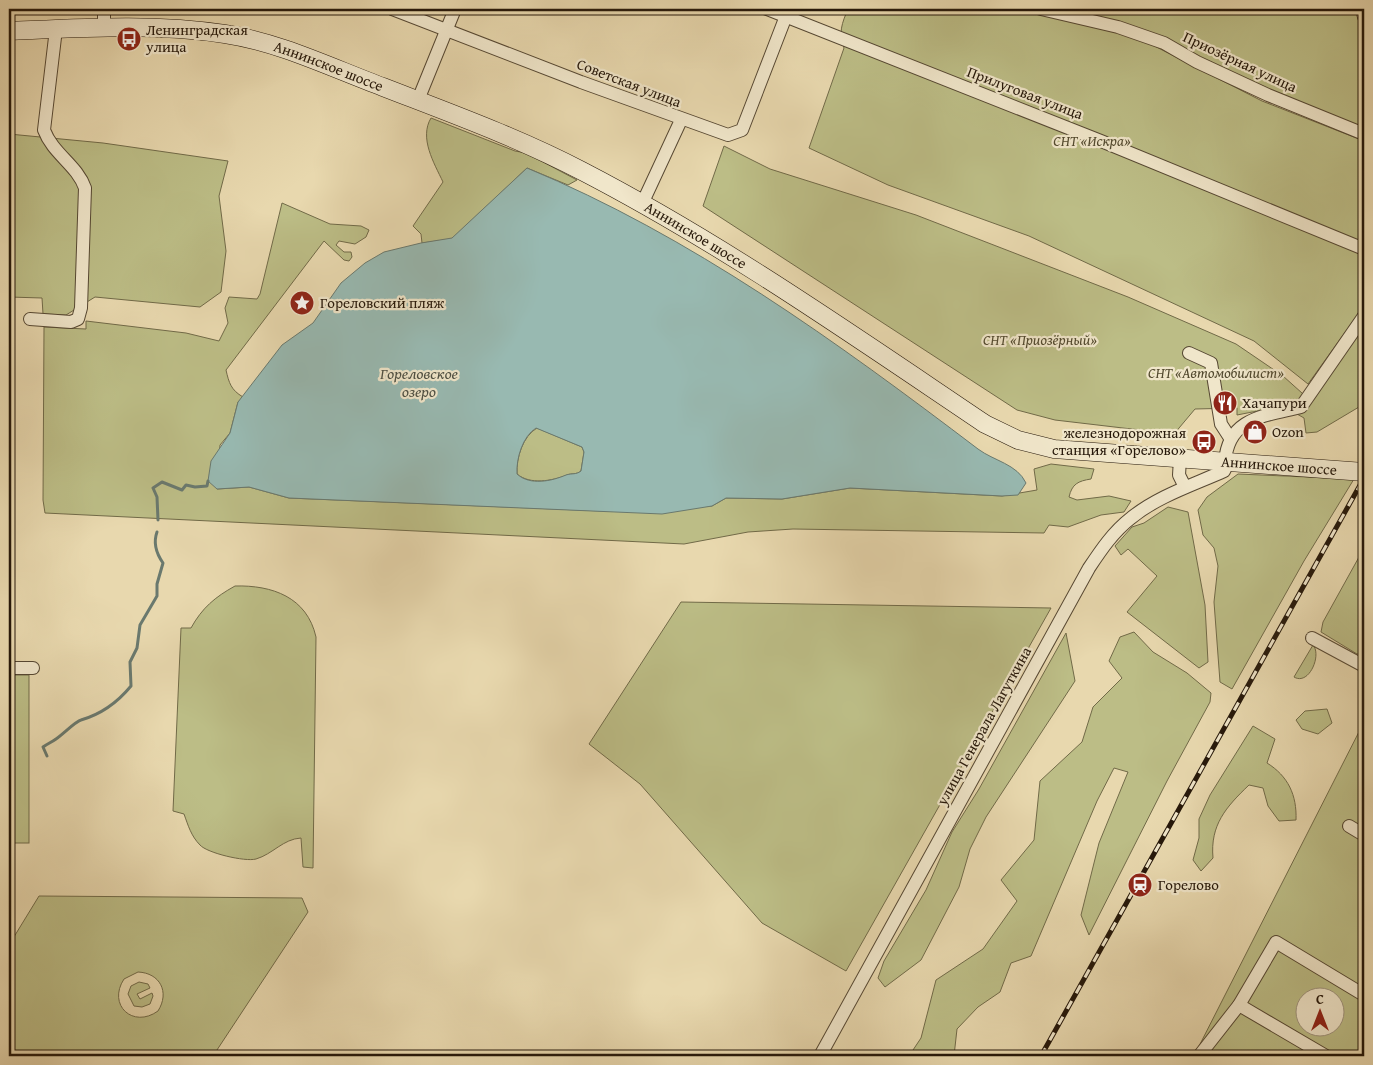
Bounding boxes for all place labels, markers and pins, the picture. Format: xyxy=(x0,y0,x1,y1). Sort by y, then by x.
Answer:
place label: Ленинградская улица xyxy=(145,19,248,57)
bus stop icon: Ленинградская улица xyxy=(116,26,142,52)
place icon: Гореловский пляж xyxy=(289,290,315,316)
place label: Гореловский пляж xyxy=(320,292,444,313)
restaurant icon: Хачапури xyxy=(1212,390,1238,416)
place label: Хачапури xyxy=(1242,392,1307,413)
shop icon: Ozon xyxy=(1242,419,1268,445)
place label: Ozon xyxy=(1272,421,1304,442)
place label: железнодорожная станция «Горелово» xyxy=(1052,422,1186,460)
bus stop icon: железнодорожная станция «Горелово» xyxy=(1191,429,1217,455)
station icon: Горелово xyxy=(1127,872,1153,898)
place label: Горелово xyxy=(1158,874,1219,895)

